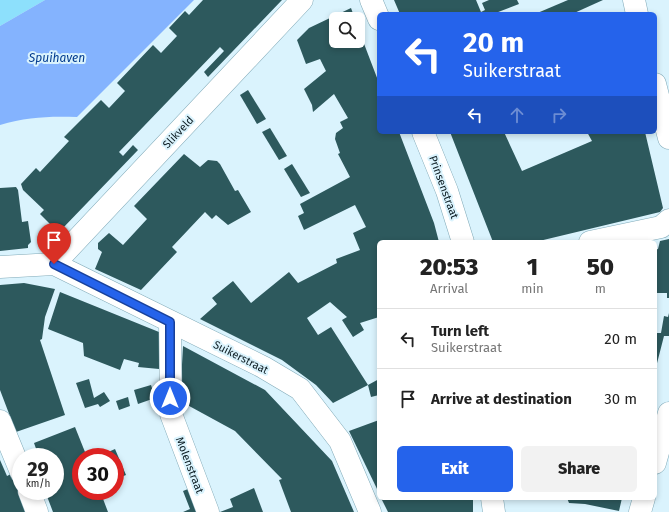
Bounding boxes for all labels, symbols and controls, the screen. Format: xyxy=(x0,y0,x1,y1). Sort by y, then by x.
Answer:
map controls xyxy=(329,12,365,48)
button: search xyxy=(329,12,365,48)
text: 20 m xyxy=(463,26,524,59)
icon: left xyxy=(397,28,449,80)
water label: Spuihaven xyxy=(28,51,85,65)
text: Suikerstraat xyxy=(463,60,561,82)
icon: left xyxy=(464,104,486,126)
icon: ahead xyxy=(506,104,528,126)
icon: right xyxy=(548,104,570,126)
street label: Slikveld xyxy=(160,114,196,151)
street label: Prinsenstraat xyxy=(426,154,461,221)
pin xyxy=(37,223,71,264)
icon: arrive xyxy=(43,229,65,251)
text: 20:53 xyxy=(420,253,478,281)
text: 1 xyxy=(527,253,538,281)
text: 50 xyxy=(587,253,614,281)
text: Arrival xyxy=(430,281,468,296)
text: min xyxy=(521,281,544,296)
text: m xyxy=(595,281,606,296)
text: Turn left xyxy=(431,322,489,340)
icon: left xyxy=(397,328,419,350)
text: 20 m xyxy=(604,330,637,348)
street label: Suikerstraat xyxy=(211,338,270,377)
text: Suikerstraat xyxy=(431,340,502,355)
position arrow xyxy=(149,377,191,419)
icon: arrive xyxy=(397,388,419,410)
text: Arrive at destination xyxy=(431,390,572,408)
text: 30 m xyxy=(604,390,637,408)
street label: Molenstraat xyxy=(173,435,206,495)
button: Exit xyxy=(397,446,513,492)
button: Share xyxy=(521,446,637,492)
speed limit sign: 30 xyxy=(72,448,124,500)
text: 29 xyxy=(27,457,49,481)
text: km/h xyxy=(26,478,50,490)

